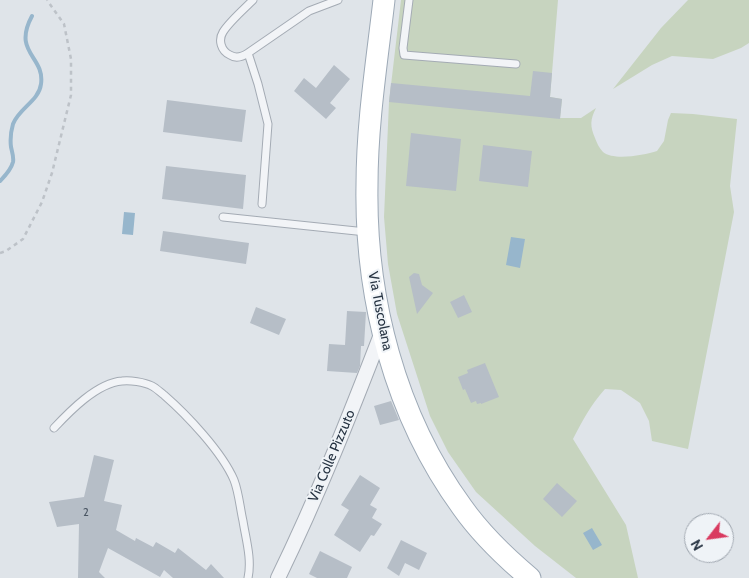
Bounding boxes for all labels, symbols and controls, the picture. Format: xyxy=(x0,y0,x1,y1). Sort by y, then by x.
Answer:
street label: Via Tuscolana xyxy=(364,270,396,352)
street label: Via Colle Pizzuto xyxy=(305,407,359,505)
house number: 2 xyxy=(83,506,89,520)
north arrow xyxy=(684,513,734,563)
text: N xyxy=(687,536,707,554)

